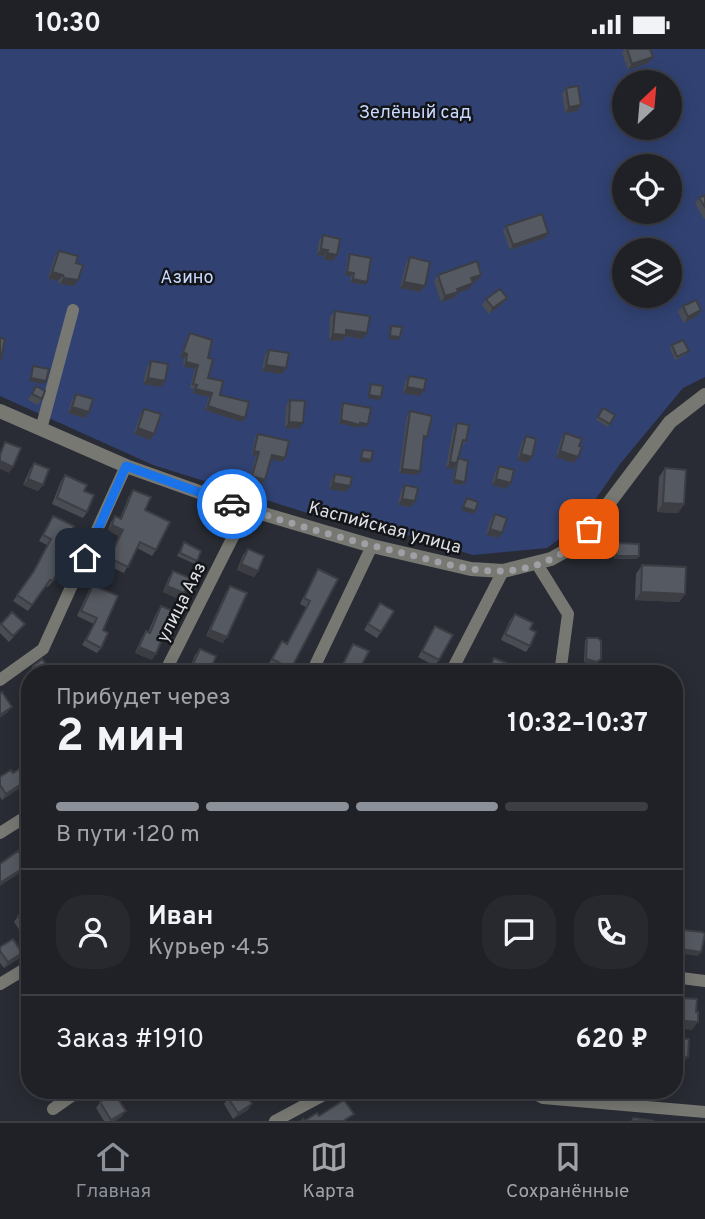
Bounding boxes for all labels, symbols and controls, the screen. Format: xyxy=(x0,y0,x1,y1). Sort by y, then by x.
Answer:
text: 10:30 xyxy=(35,8,101,41)
north arrow xyxy=(612,70,682,140)
map controls xyxy=(612,70,682,308)
park label: Зелёный сад xyxy=(359,102,471,125)
button: locate xyxy=(612,154,682,224)
button: layers xyxy=(612,238,682,308)
park label: Азино xyxy=(160,267,214,290)
courier xyxy=(197,469,267,539)
icon: car xyxy=(213,485,251,523)
street label: Каспийская улица xyxy=(306,497,464,560)
pin xyxy=(559,499,619,559)
icon: bag xyxy=(570,510,608,548)
pin xyxy=(55,528,115,588)
icon: home xyxy=(66,539,104,577)
street label: улица Аяз xyxy=(152,559,212,647)
text: Прибудет через xyxy=(56,684,231,713)
text: 10:32–10:37 xyxy=(507,708,648,741)
text: 2 мин xyxy=(56,709,185,768)
text: В пути · 120 m xyxy=(56,821,200,850)
button: person xyxy=(56,895,130,969)
button: chat xyxy=(482,895,556,969)
button: phone xyxy=(574,895,648,969)
text: Иван xyxy=(148,901,213,934)
text: Курьер · 4.5 xyxy=(148,934,270,963)
text: Заказ #1910 xyxy=(56,1024,204,1057)
text: 620 ₽ xyxy=(575,1024,648,1057)
tab: Главная xyxy=(76,1138,151,1204)
tab: Карта xyxy=(303,1138,355,1204)
tab: Сохранённые xyxy=(506,1138,629,1204)

